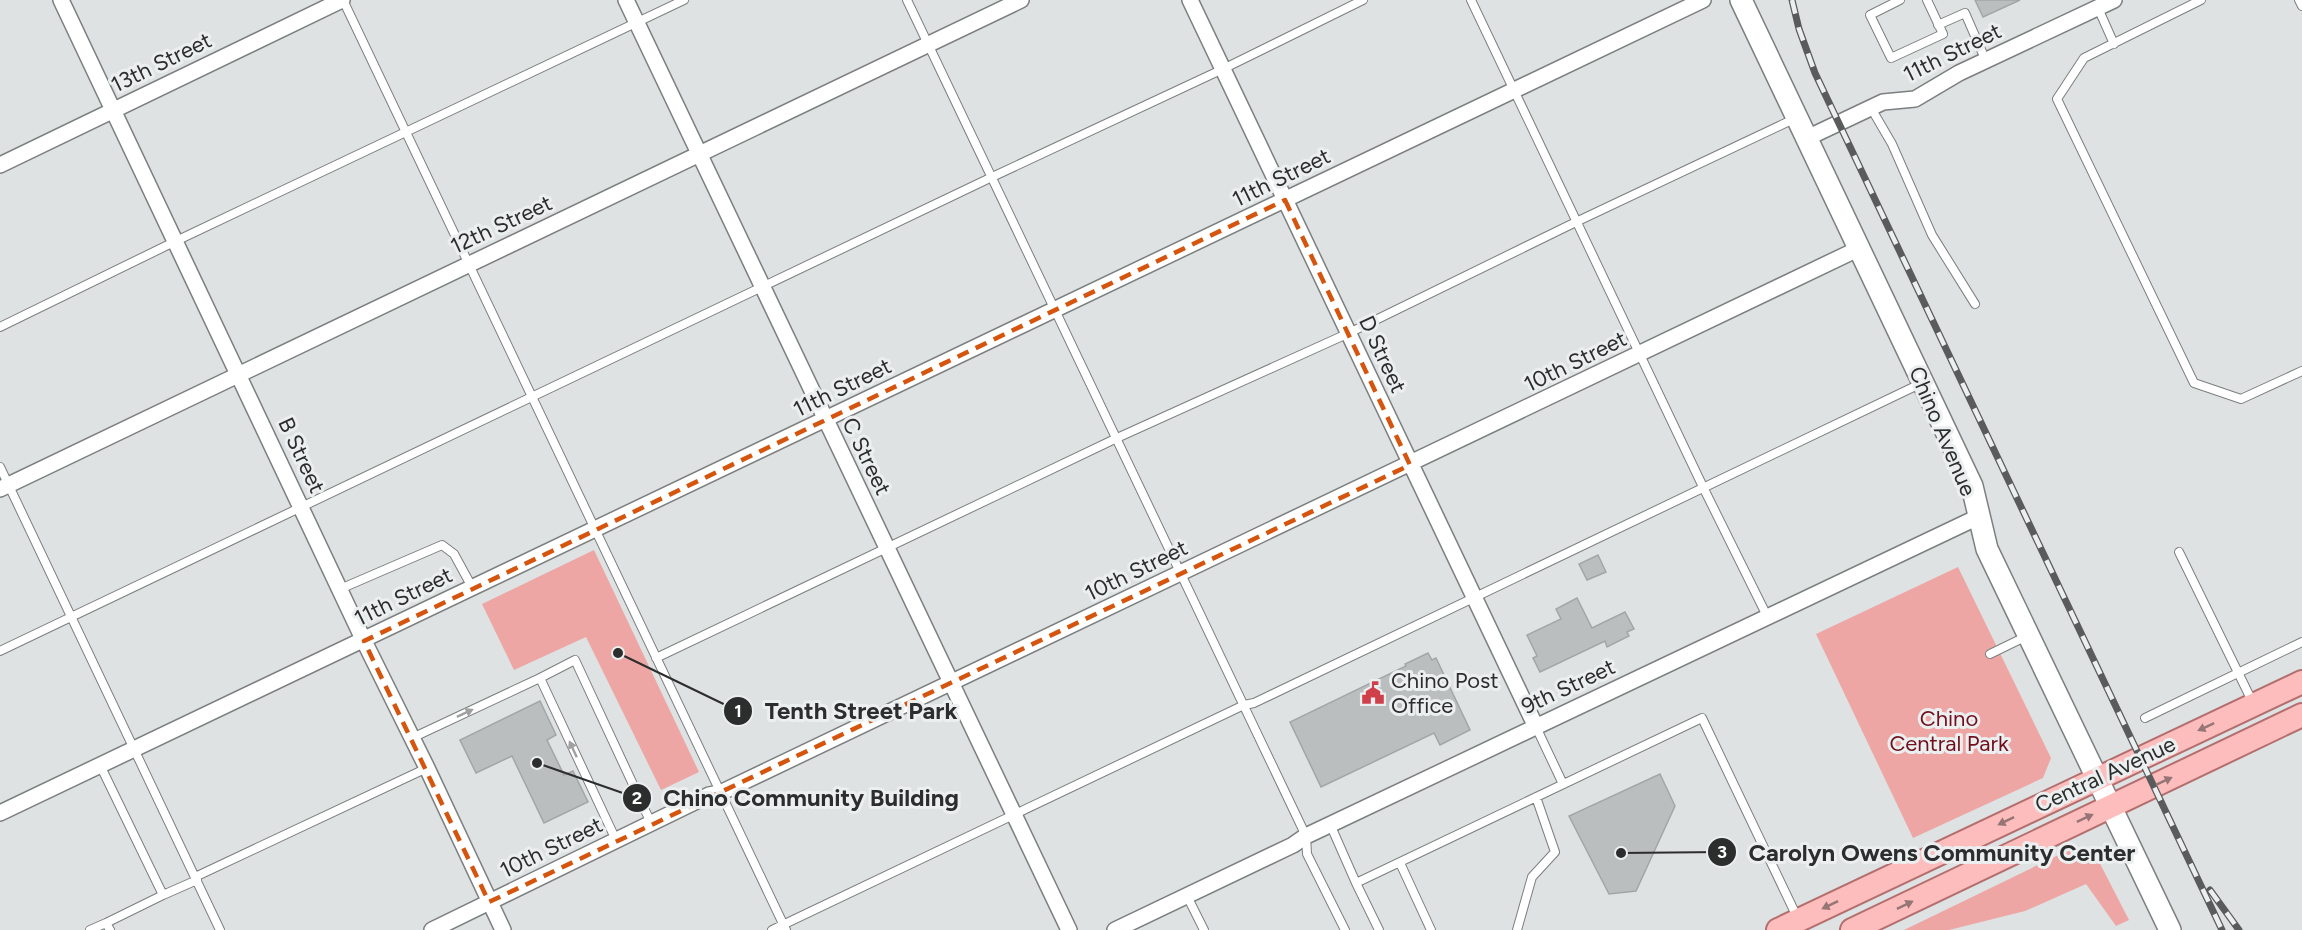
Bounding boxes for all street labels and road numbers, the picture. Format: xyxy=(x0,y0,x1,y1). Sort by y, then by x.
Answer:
street label: 11th Street xyxy=(1899,17,2006,88)
street label: 13th Street xyxy=(106,26,216,98)
street label: 11th Street xyxy=(1228,142,1335,213)
street label: 12th Street xyxy=(446,189,556,260)
street label: D Street xyxy=(1353,311,1412,397)
street label: 10th Street xyxy=(1519,325,1631,398)
street label: 11th Street xyxy=(789,352,896,423)
street label: Chino Avenue xyxy=(1903,362,1982,500)
street label: B Street xyxy=(272,413,331,497)
street label: C Street xyxy=(836,413,897,499)
street label: 10th Street xyxy=(1080,534,1192,607)
street label: 11th Street xyxy=(350,561,457,632)
street label: 9th Street xyxy=(1517,653,1619,720)
street label: Central Avenue xyxy=(2031,730,2180,819)
street label: 10th Street xyxy=(495,811,607,884)

